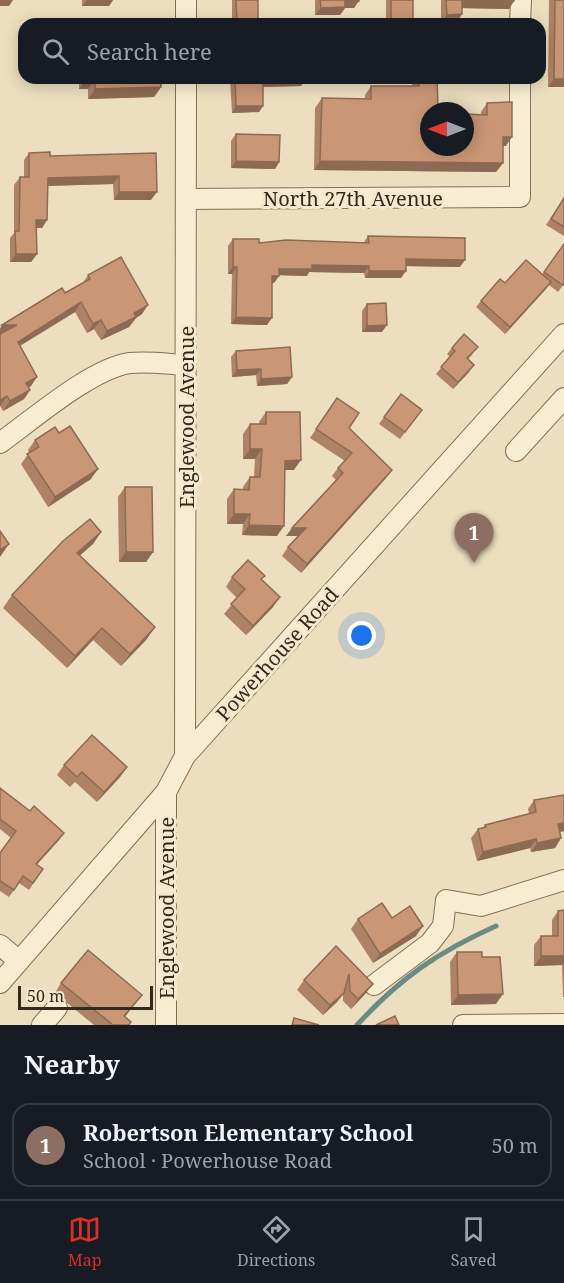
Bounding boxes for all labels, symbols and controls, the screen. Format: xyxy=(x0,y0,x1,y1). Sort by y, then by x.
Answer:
search box xyxy=(18,18,546,84)
icon: search xyxy=(39,35,72,68)
text: Search here xyxy=(87,36,212,66)
north arrow xyxy=(420,102,474,156)
street label: North 27th Avenue xyxy=(263,185,443,212)
street label: Englewood Avenue xyxy=(173,326,200,508)
pin: 1 xyxy=(454,514,494,563)
street label: Powerhouse Road xyxy=(210,581,344,727)
your location xyxy=(347,621,376,650)
street label: Englewood Avenue xyxy=(153,817,180,999)
scale bar xyxy=(18,983,153,1010)
text: 50 m xyxy=(27,985,64,1007)
text: Nearby xyxy=(24,1046,120,1082)
text: Robertson Elementary School xyxy=(83,1117,413,1147)
text: 1 xyxy=(40,1132,51,1159)
text: 50 m xyxy=(492,1132,538,1159)
text: School · Powerhouse Road xyxy=(83,1147,332,1174)
tab: Map xyxy=(68,1213,102,1271)
tab: Directions xyxy=(237,1213,315,1271)
tab: Saved xyxy=(451,1213,496,1271)

